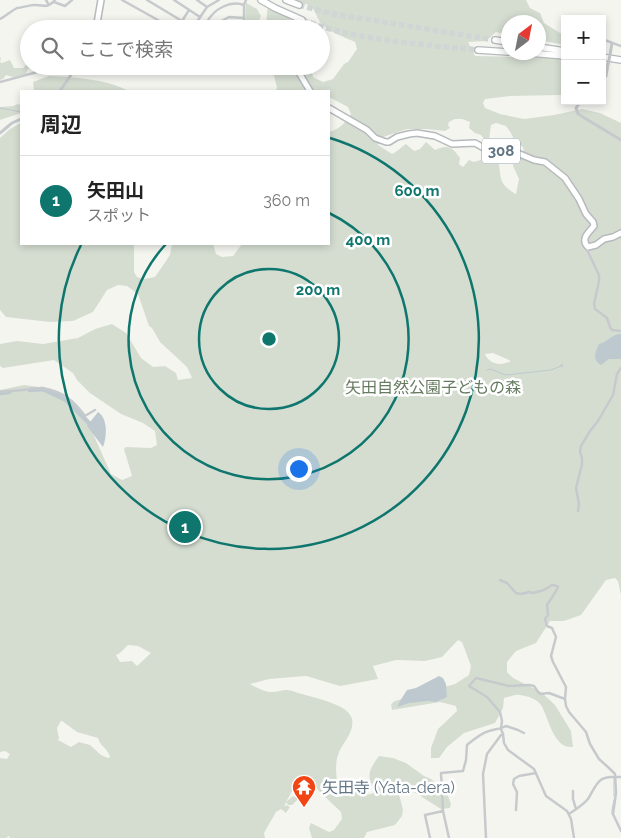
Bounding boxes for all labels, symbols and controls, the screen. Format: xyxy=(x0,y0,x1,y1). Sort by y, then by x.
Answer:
north arrow xyxy=(501,15,546,60)
map controls xyxy=(561,15,606,105)
button: + xyxy=(561,15,606,60)
search box xyxy=(20,20,330,75)
icon: search xyxy=(38,34,66,62)
text: ここで検索 xyxy=(78,38,173,60)
button: − xyxy=(561,60,606,105)
text: 周辺 xyxy=(40,112,82,137)
road number: 308 xyxy=(482,138,520,164)
text: 矢田山 xyxy=(87,179,144,201)
text: 600 m xyxy=(394,182,440,200)
text: 1 xyxy=(52,191,60,210)
text: 360 m xyxy=(263,191,310,210)
text: スポット xyxy=(87,206,151,225)
text: 400 m xyxy=(346,231,390,249)
text: 200 m xyxy=(296,281,340,299)
centre of rings xyxy=(260,330,278,348)
park label: 矢田自然公園子どもの森 xyxy=(345,378,521,397)
your location xyxy=(286,456,312,482)
pin: 1 xyxy=(169,508,201,546)
temple icon: 矢田寺 (Yata-dera) xyxy=(291,774,317,808)
place label: 矢田寺 (Yata-dera) xyxy=(322,778,455,797)

